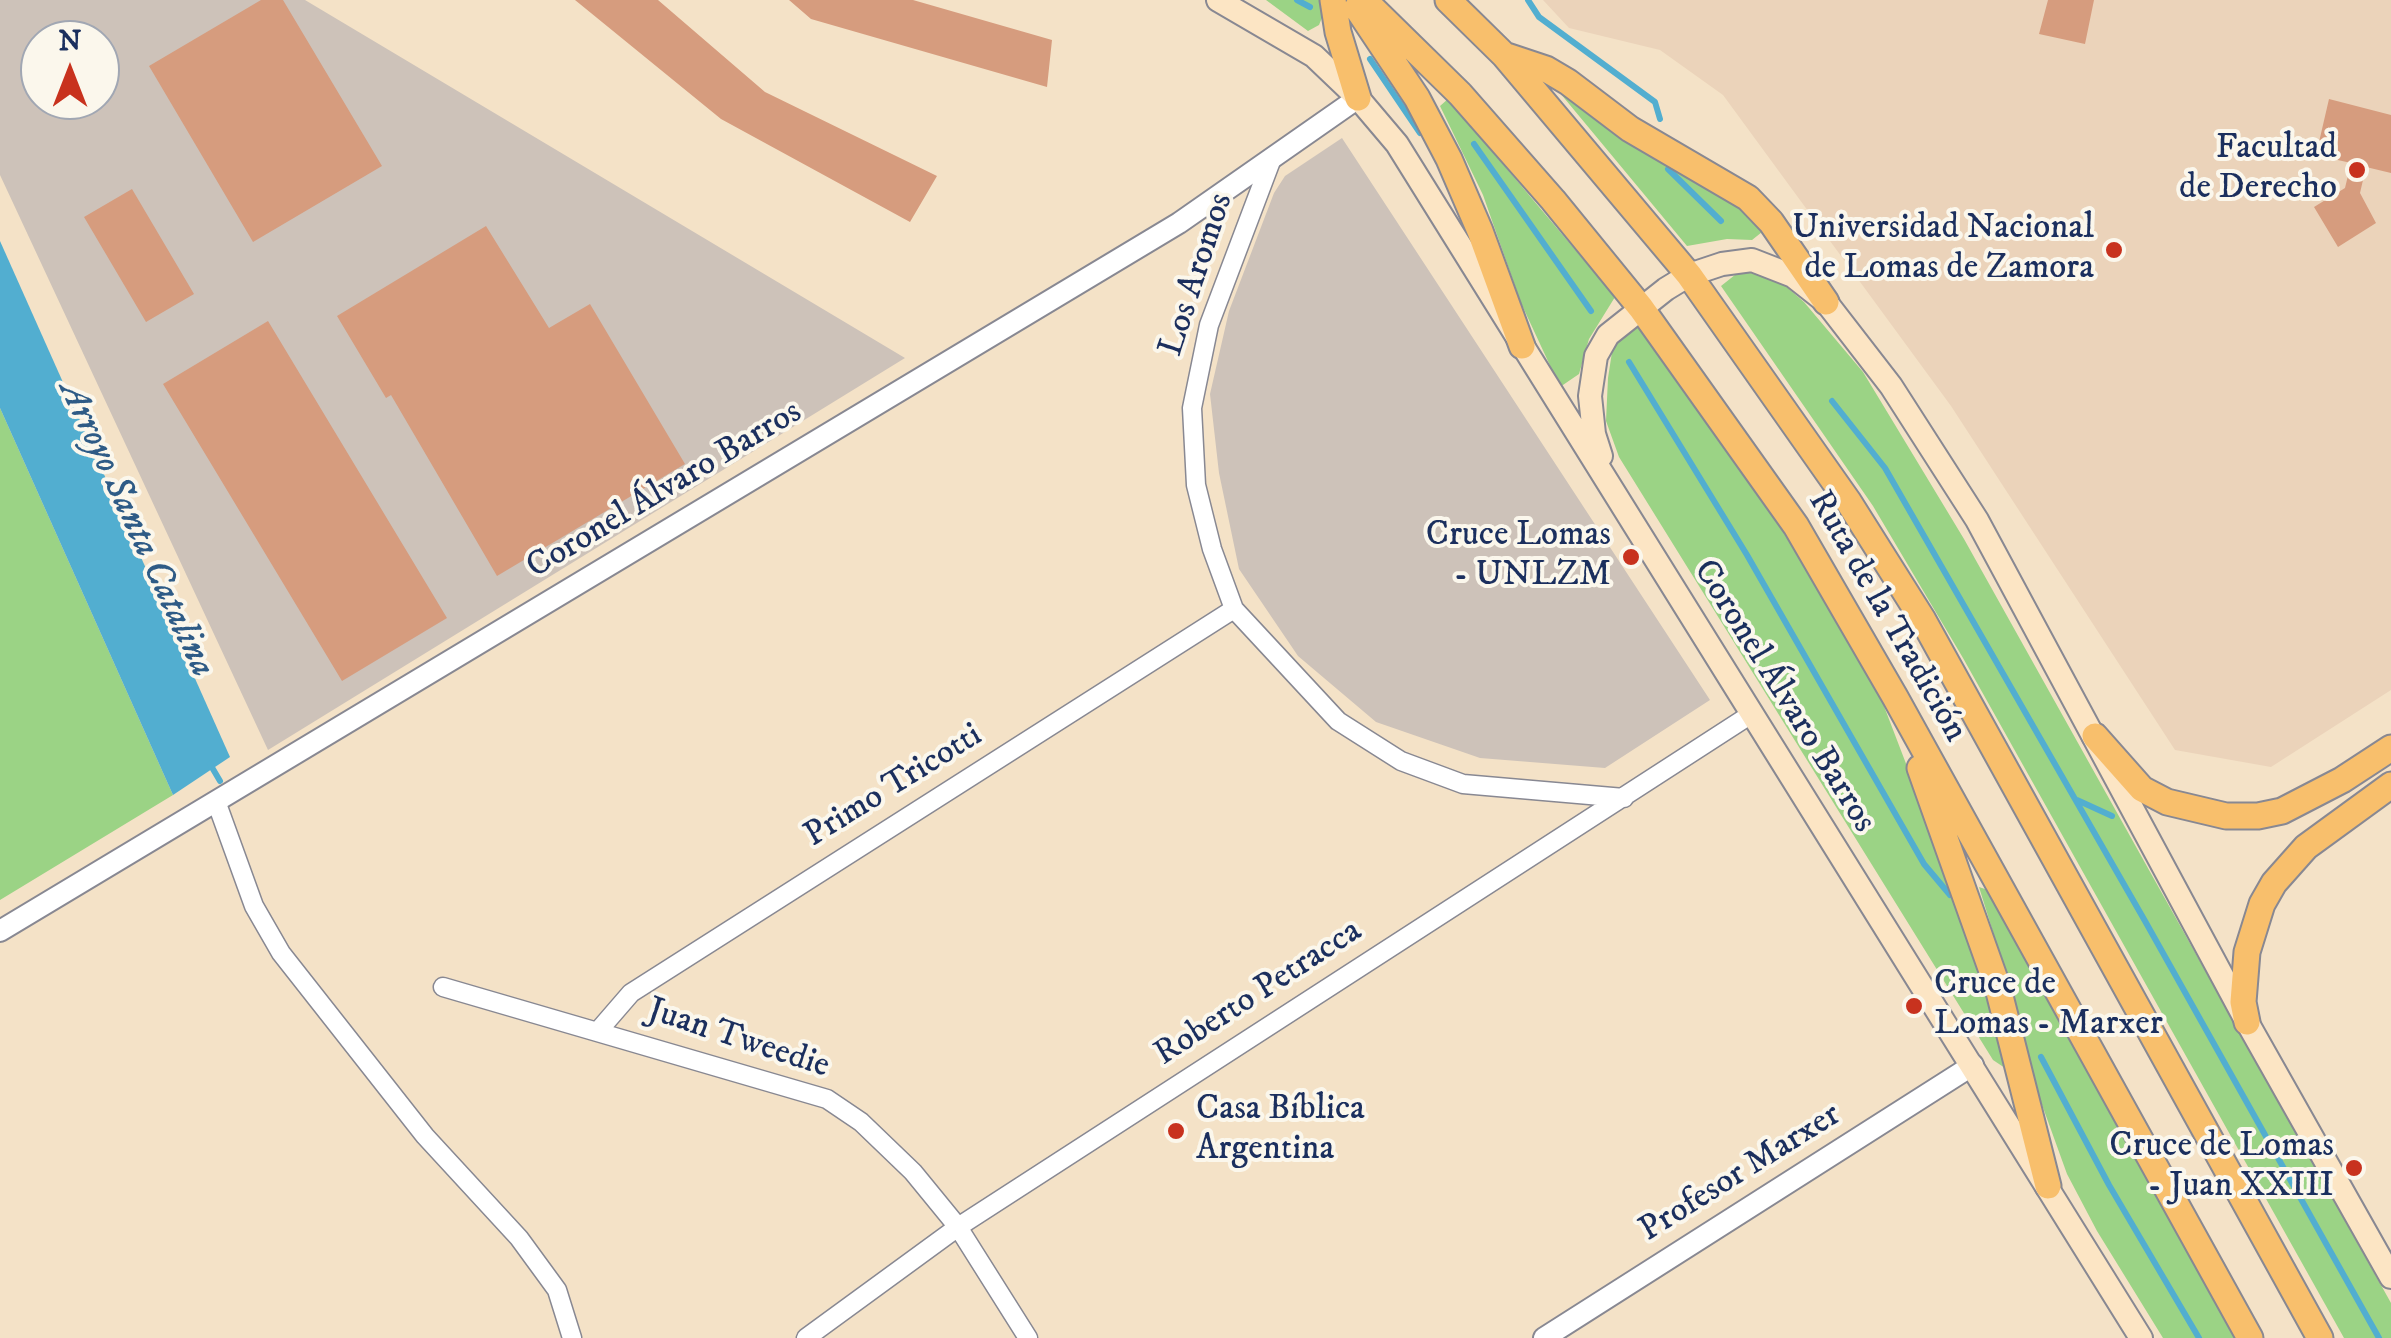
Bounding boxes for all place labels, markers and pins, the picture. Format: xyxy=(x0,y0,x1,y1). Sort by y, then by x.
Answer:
place label: Facultad de Derecho xyxy=(2179,129,2337,211)
marker: Facultad de Derecho xyxy=(2346,159,2368,181)
place label: Universidad Nacional de Lomas de Zamora xyxy=(1792,209,2094,291)
marker: Universidad Nacional de Lomas de Zamora xyxy=(2103,239,2125,261)
place label: Cruce Lomas - UNLZM xyxy=(1426,516,1611,598)
marker: Cruce Lomas - UNLZM xyxy=(1620,546,1642,568)
place label: Cruce de Lomas - Marxer xyxy=(1934,965,2163,1047)
marker: Cruce de Lomas - Marxer xyxy=(1903,995,1925,1017)
place label: Casa Bíblica Argentina xyxy=(1196,1090,1365,1172)
marker: Casa Bíblica Argentina xyxy=(1165,1120,1187,1142)
place label: Cruce de Lomas - Juan XXIII xyxy=(2109,1127,2334,1209)
marker: Cruce de Lomas - Juan XXIII xyxy=(2343,1157,2365,1179)

